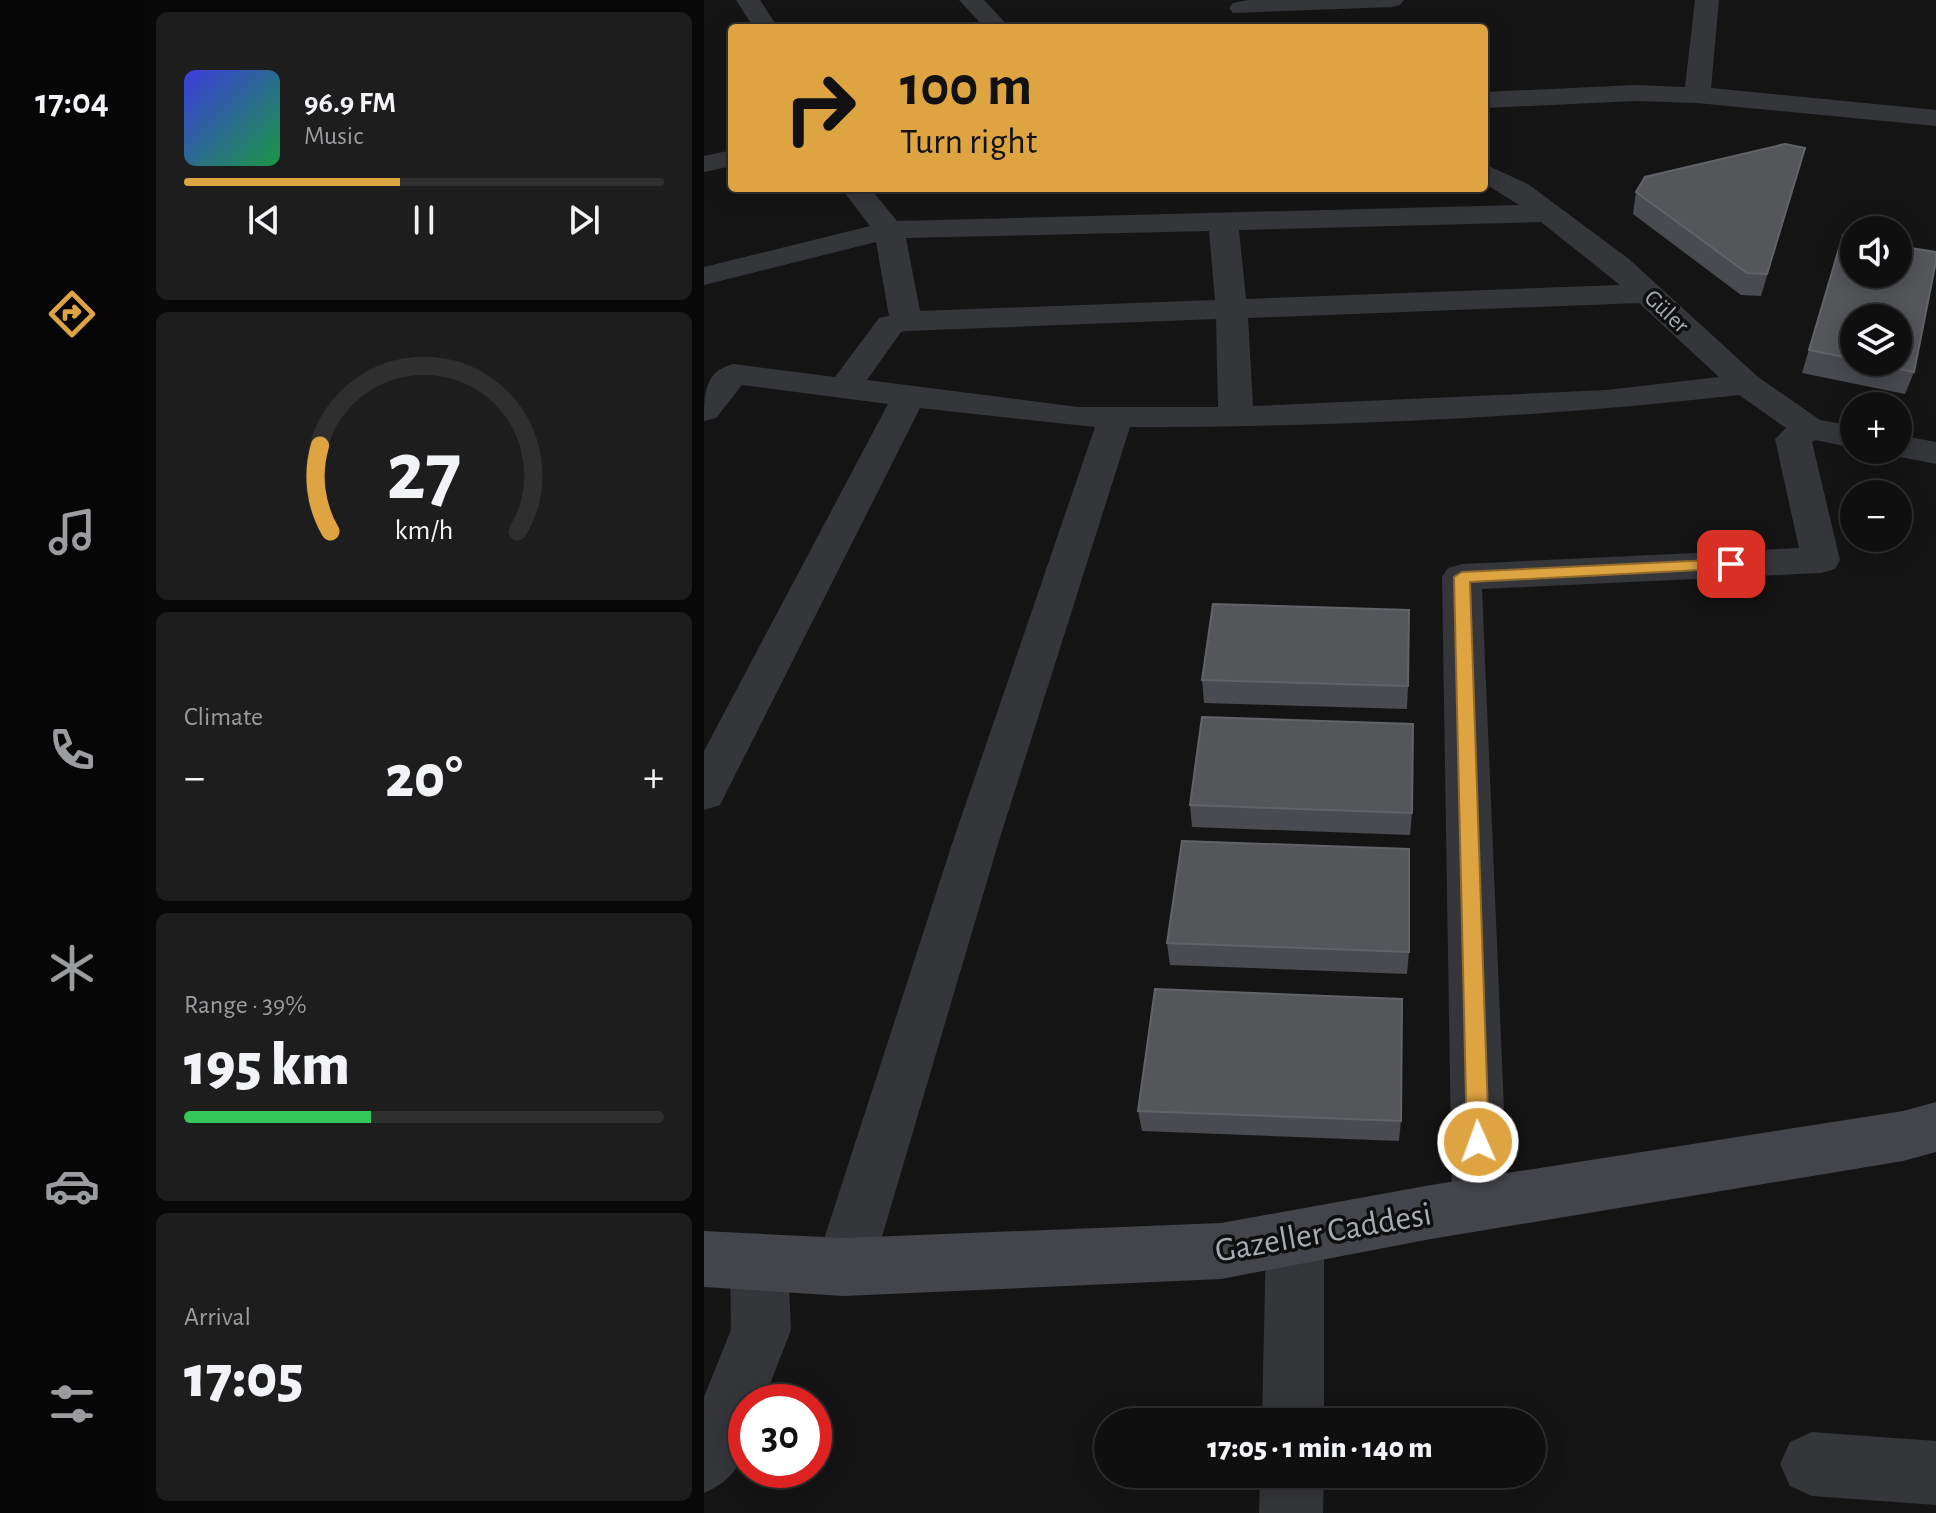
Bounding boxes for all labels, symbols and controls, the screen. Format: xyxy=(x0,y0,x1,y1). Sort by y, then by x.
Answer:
icon: right xyxy=(768,56,872,160)
text: 100 m xyxy=(900,59,1032,115)
text: 17:04 xyxy=(35,84,109,120)
text: 96.9 FM xyxy=(304,88,396,118)
text: Music xyxy=(304,123,363,149)
text: Turn right xyxy=(900,124,1037,160)
icon: previous xyxy=(242,198,286,242)
icon: pause xyxy=(402,198,446,242)
icon: next xyxy=(562,198,606,242)
map controls xyxy=(1840,216,1912,552)
button: sound xyxy=(1840,216,1912,288)
icon: directions xyxy=(44,286,100,342)
street label: Güler xyxy=(1640,286,1693,338)
button: layers xyxy=(1840,304,1912,376)
button: + xyxy=(1840,392,1912,464)
text: 27 xyxy=(386,431,462,515)
button: − xyxy=(1840,480,1912,552)
icon: music xyxy=(44,504,100,560)
text: km/h xyxy=(395,516,453,545)
pin xyxy=(1697,530,1765,598)
icon: arrive xyxy=(1709,542,1753,586)
text: Climate xyxy=(184,704,263,730)
icon: phone xyxy=(44,722,100,778)
text: 20° xyxy=(385,748,463,808)
text: − xyxy=(184,756,205,800)
text: + xyxy=(643,756,664,800)
icon: climate xyxy=(44,940,100,996)
text: Range · 39% xyxy=(184,992,307,1018)
text: 195 km xyxy=(184,1036,350,1096)
position arrow xyxy=(1436,1100,1520,1184)
icon: car xyxy=(44,1158,100,1214)
street label: Gazeller Caddesi xyxy=(1213,1197,1434,1269)
text: Arrival xyxy=(184,1304,251,1330)
text: 17:05 xyxy=(184,1348,304,1408)
icon: filters xyxy=(44,1376,100,1432)
speed limit sign: 30 xyxy=(728,1384,832,1488)
text: 17:05 · 1 min · 140 m xyxy=(1207,1433,1433,1463)

